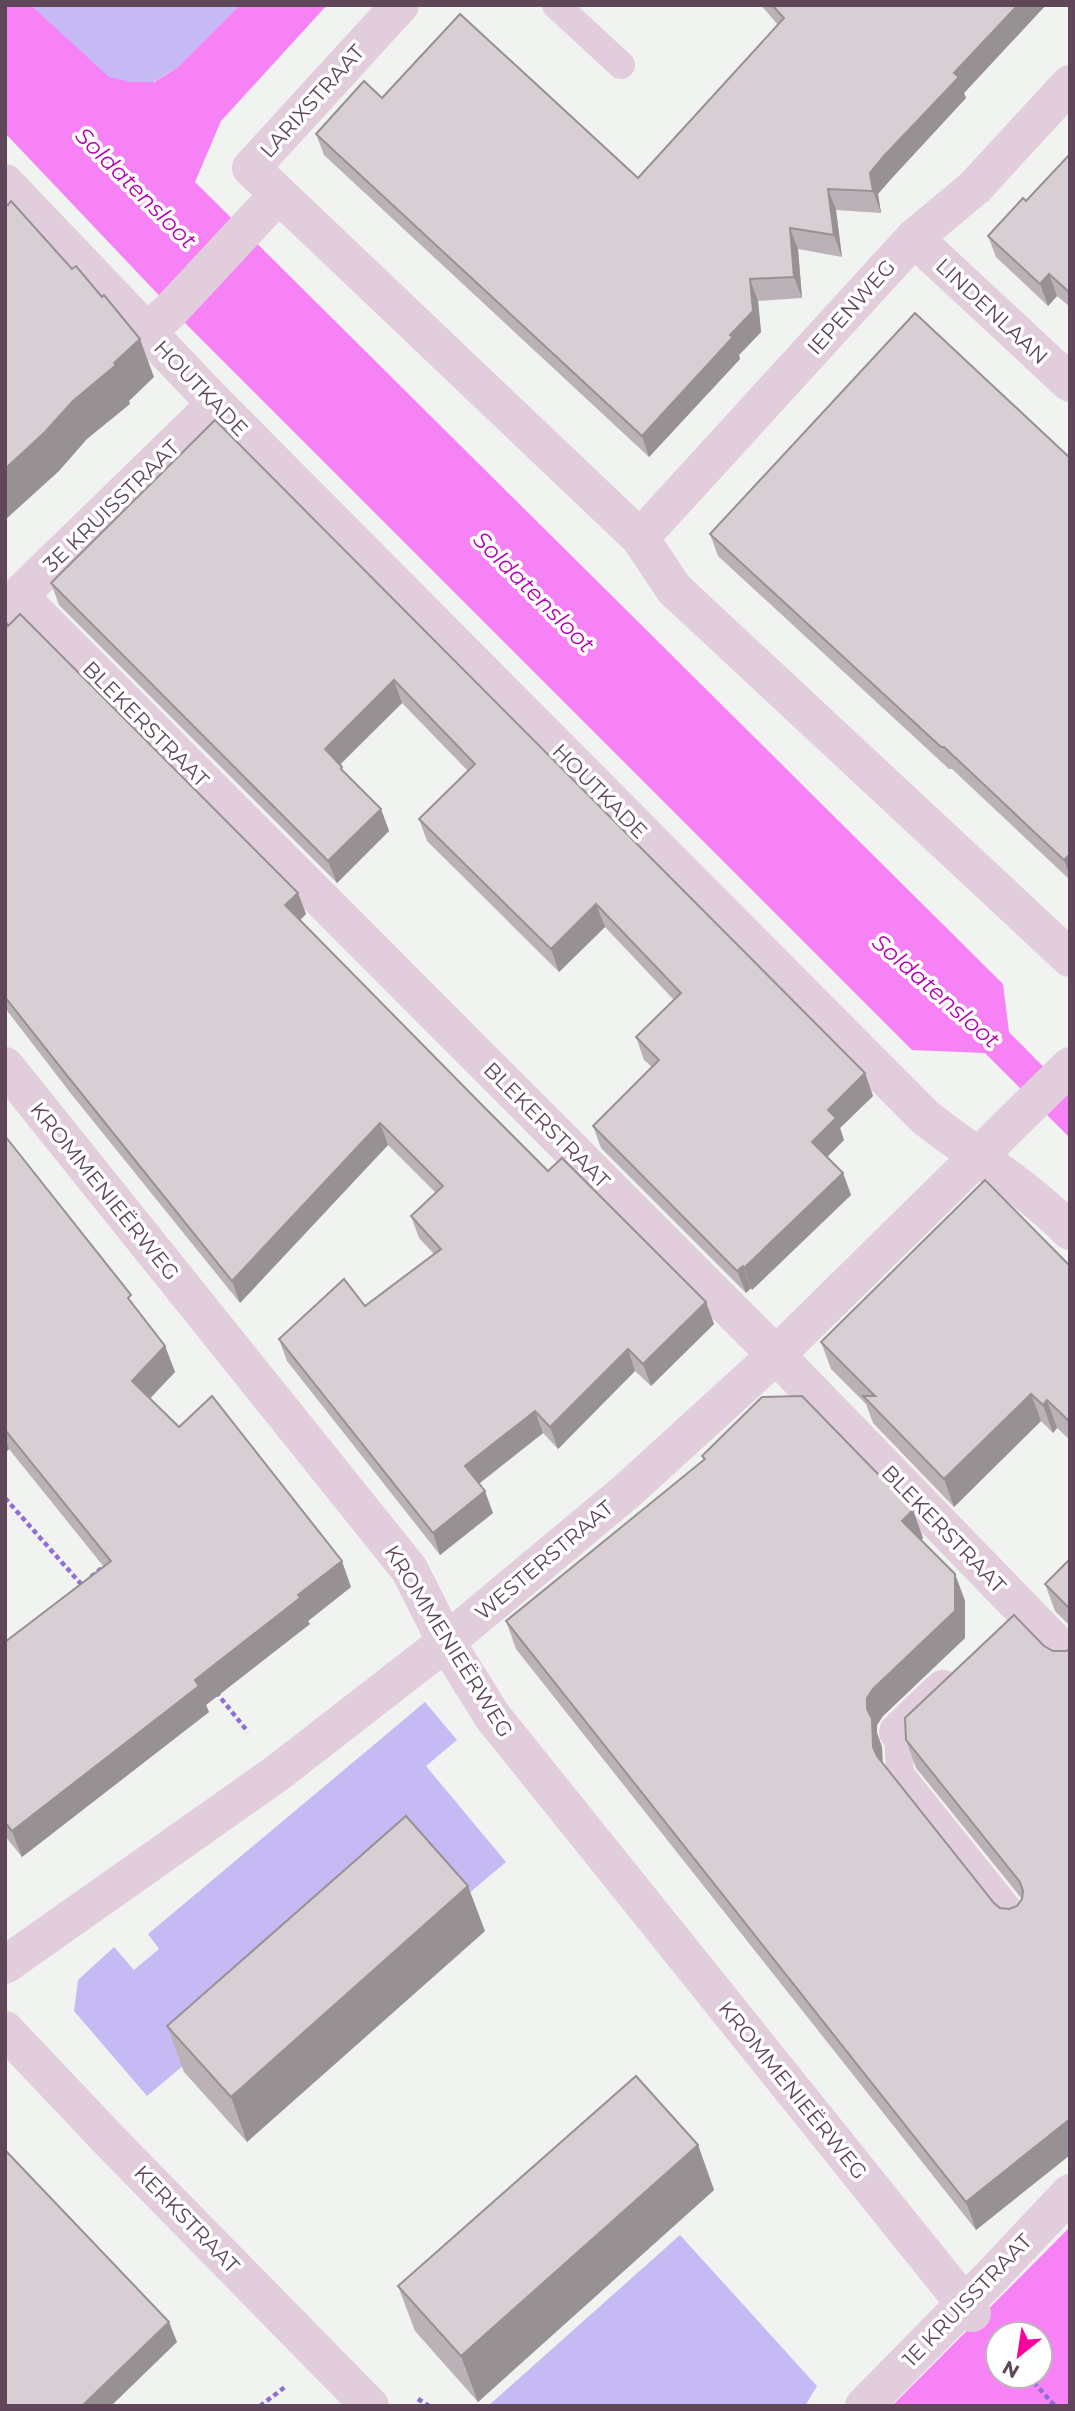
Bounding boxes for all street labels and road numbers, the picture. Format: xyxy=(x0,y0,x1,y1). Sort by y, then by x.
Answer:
street label: LARIXSTRAAT xyxy=(255,39,369,163)
street label: LINDENLAAN xyxy=(931,253,1053,369)
street label: IEPENWEG xyxy=(802,254,900,360)
street label: HOUTKADE xyxy=(149,335,253,441)
street label: 3E KRUISSTRAAT xyxy=(38,435,184,577)
street label: BLEKERSTRAAT xyxy=(78,656,214,792)
street label: HOUTKADE xyxy=(547,738,653,844)
street label: BLEKERSTRAAT xyxy=(479,1057,615,1193)
street label: KROMMENIEËRWEG xyxy=(25,1097,185,1285)
street label: BLEKERSTRAAT xyxy=(877,1460,1011,1598)
street label: WESTERSTRAAT xyxy=(470,1495,618,1625)
street label: KROMMENIEËRWEG xyxy=(380,1540,518,1742)
street label: KROMMENIEËRWEG xyxy=(713,1996,873,2184)
street label: KERKSTRAAT xyxy=(129,2160,245,2278)
street label: 1E KRUISSTRAAT xyxy=(897,2228,1037,2372)

